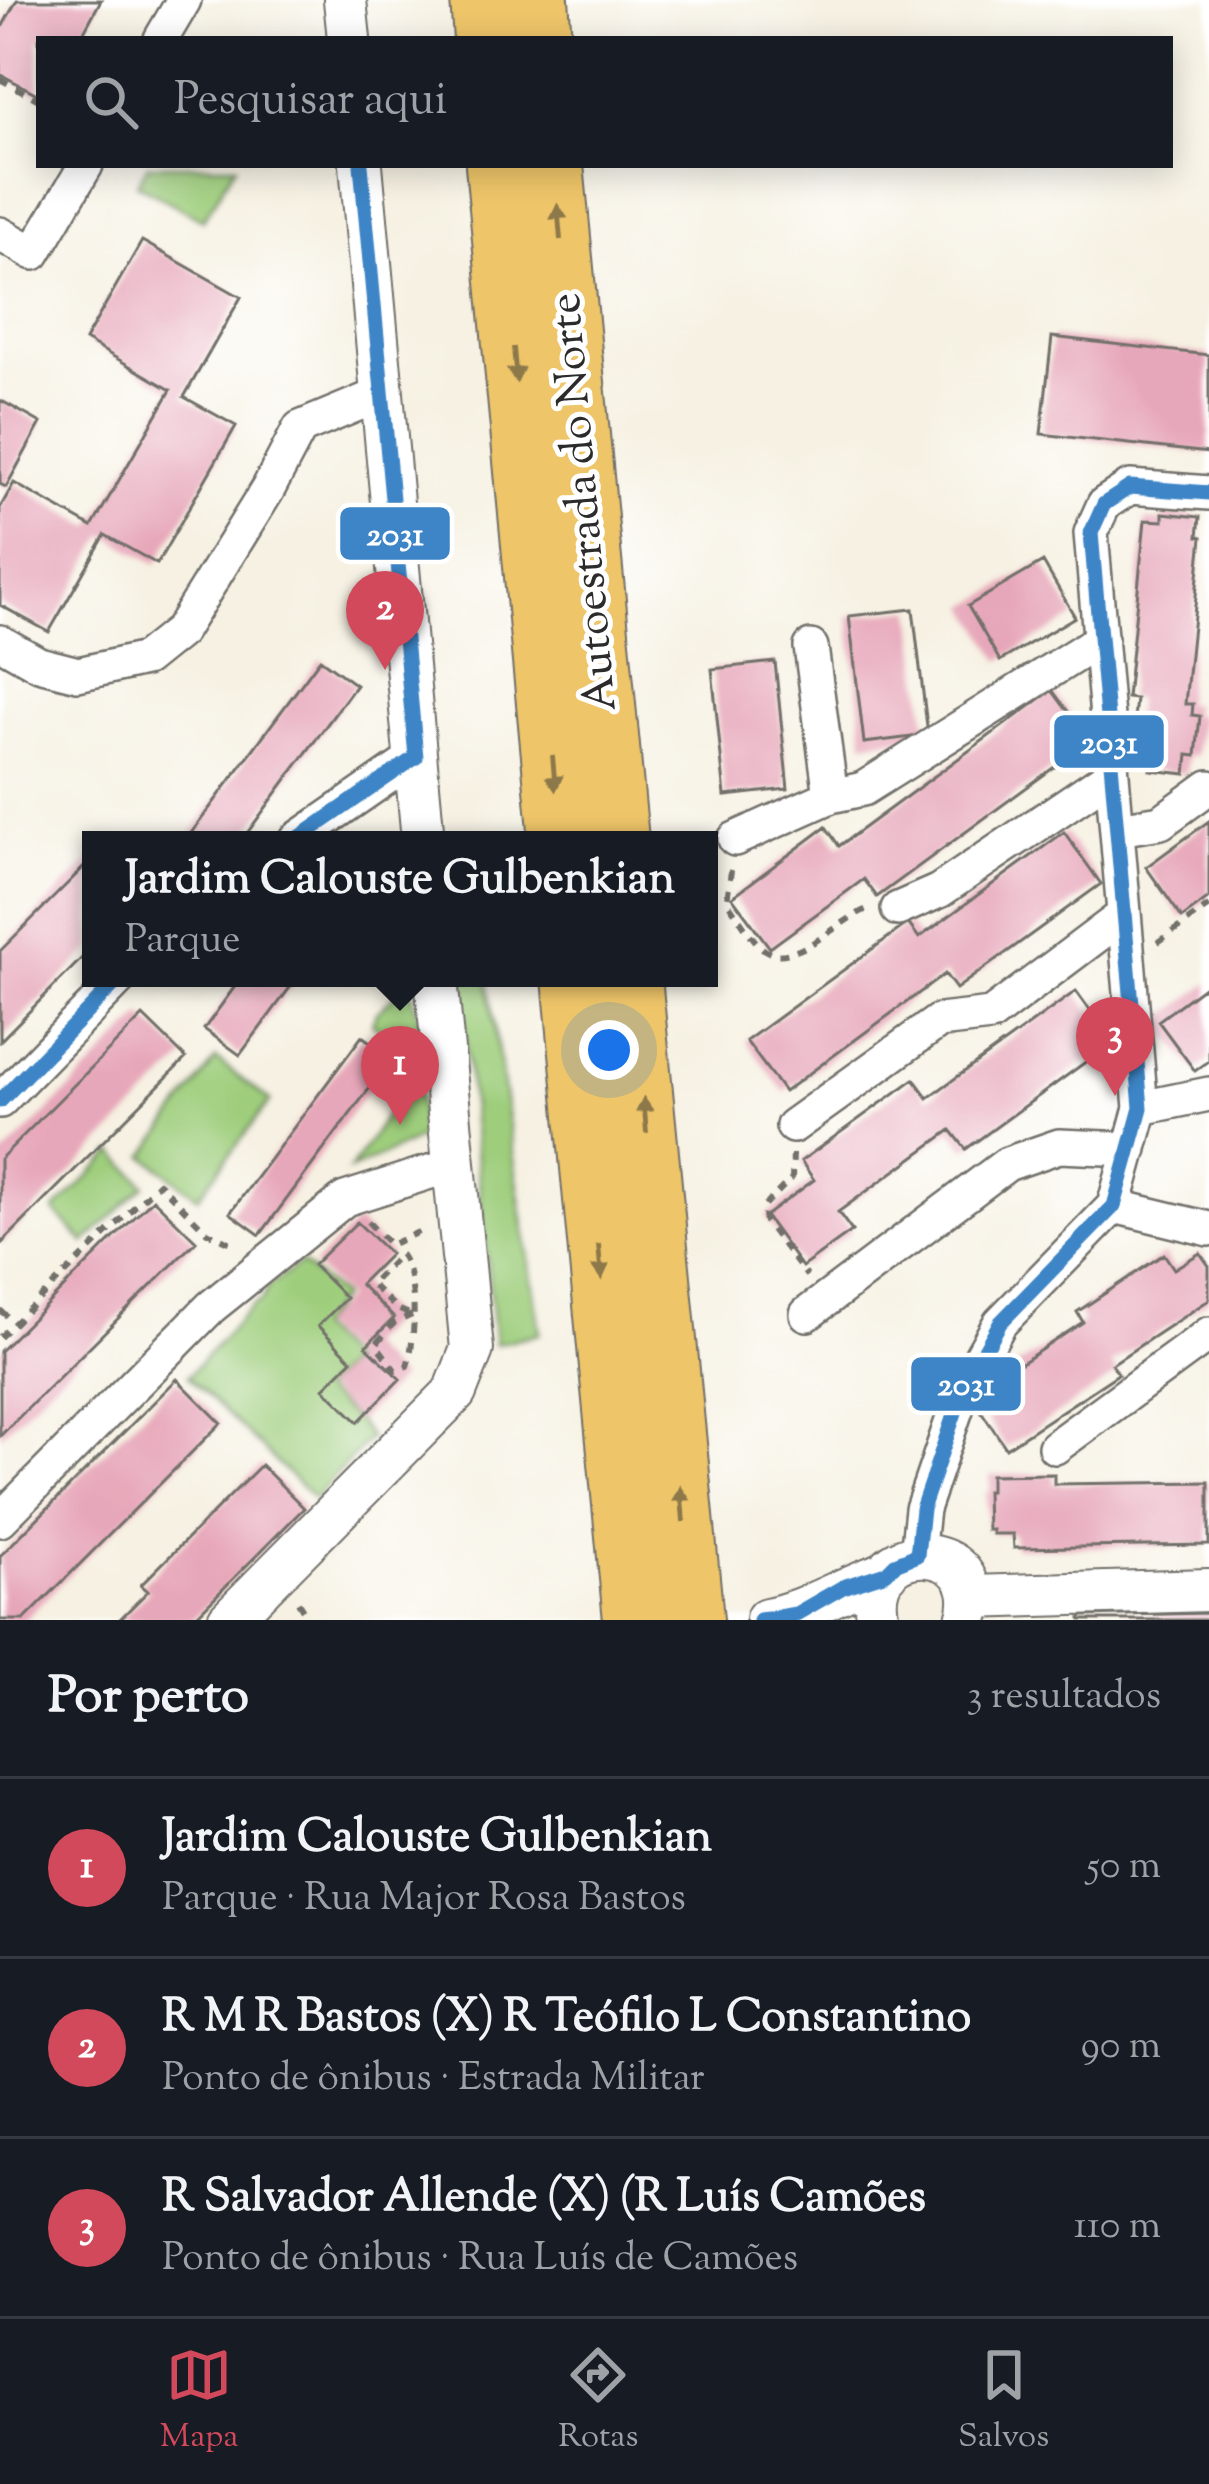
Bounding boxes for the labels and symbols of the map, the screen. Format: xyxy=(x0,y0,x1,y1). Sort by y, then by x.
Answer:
one-way arrow xyxy=(549,203,568,240)
street label: Autoestrada do Norte xyxy=(535,290,637,714)
one-way arrow xyxy=(506,347,525,384)
line badge: 2031 xyxy=(338,505,452,562)
text: 2031 xyxy=(366,513,425,561)
pin: 2 xyxy=(346,571,424,670)
line badge: 2031 xyxy=(1052,713,1166,770)
text: 2031 xyxy=(1080,721,1139,769)
one-way arrow xyxy=(545,755,564,792)
pin: 3 xyxy=(1076,997,1154,1096)
your location xyxy=(579,1020,639,1080)
pin: 1 xyxy=(361,1026,439,1125)
one-way arrow xyxy=(635,1096,654,1133)
one-way arrow xyxy=(591,1244,610,1281)
line badge: 2031 xyxy=(909,1355,1023,1413)
text: 2031 xyxy=(937,1363,996,1411)
one-way arrow xyxy=(672,1484,691,1522)

